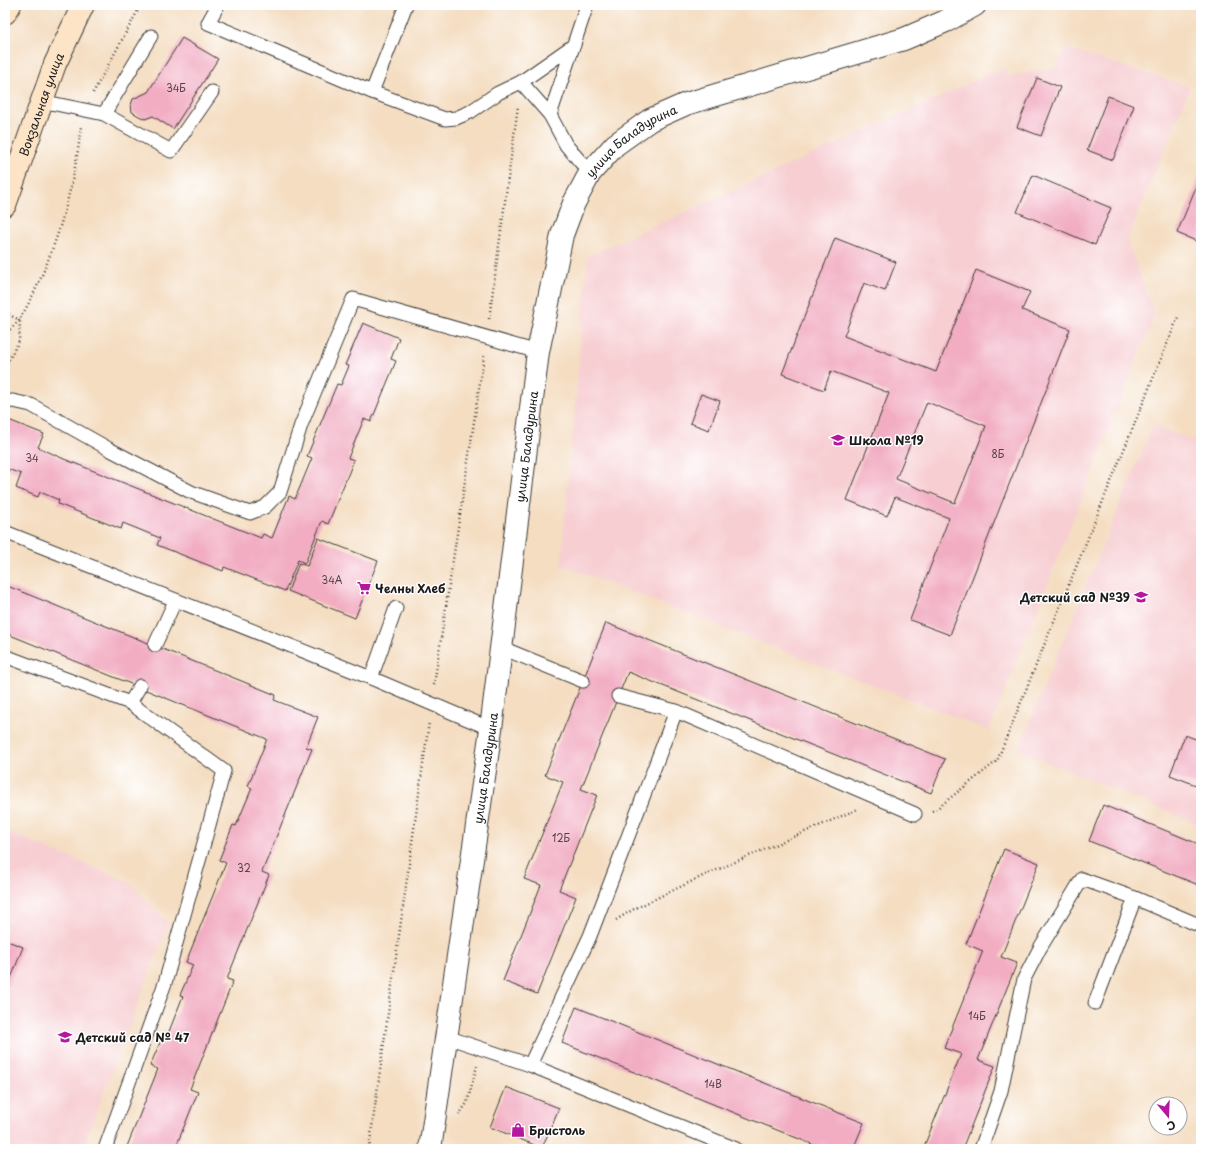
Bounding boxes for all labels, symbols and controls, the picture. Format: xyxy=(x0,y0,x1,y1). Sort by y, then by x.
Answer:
street label: Вокзальная улица xyxy=(14,49,68,158)
house number: 34Б xyxy=(166,80,186,95)
street label: улица Баладурина xyxy=(581,100,680,181)
street label: улица Баладурина xyxy=(510,389,542,503)
place label: Школа №19 xyxy=(849,431,924,449)
school or university icon: Школа №19 xyxy=(830,432,846,448)
house number: 8Б xyxy=(992,446,1005,461)
house number: 34 xyxy=(25,450,39,465)
house number: 34А xyxy=(322,572,343,587)
place label: Челны Хлеб xyxy=(375,579,446,597)
supermarket icon: Челны Хлеб xyxy=(356,580,372,596)
place label: Детский сад №39 xyxy=(1019,588,1130,606)
school or university icon: Детский сад №39 xyxy=(1133,589,1149,605)
street label: улица Баладурина xyxy=(468,711,502,825)
house number: 12Б xyxy=(552,830,571,845)
house number: 32 xyxy=(237,860,251,875)
house number: 14Б xyxy=(968,1008,986,1023)
place label: Детский сад № 47 xyxy=(75,1028,190,1046)
school or university icon: Детский сад № 47 xyxy=(57,1029,73,1045)
house number: 14В xyxy=(704,1076,722,1091)
north arrow xyxy=(1148,1096,1188,1136)
text: С xyxy=(1165,1117,1178,1135)
place label: Бристоль xyxy=(529,1121,585,1139)
shop icon: Бристоль xyxy=(510,1122,526,1138)

